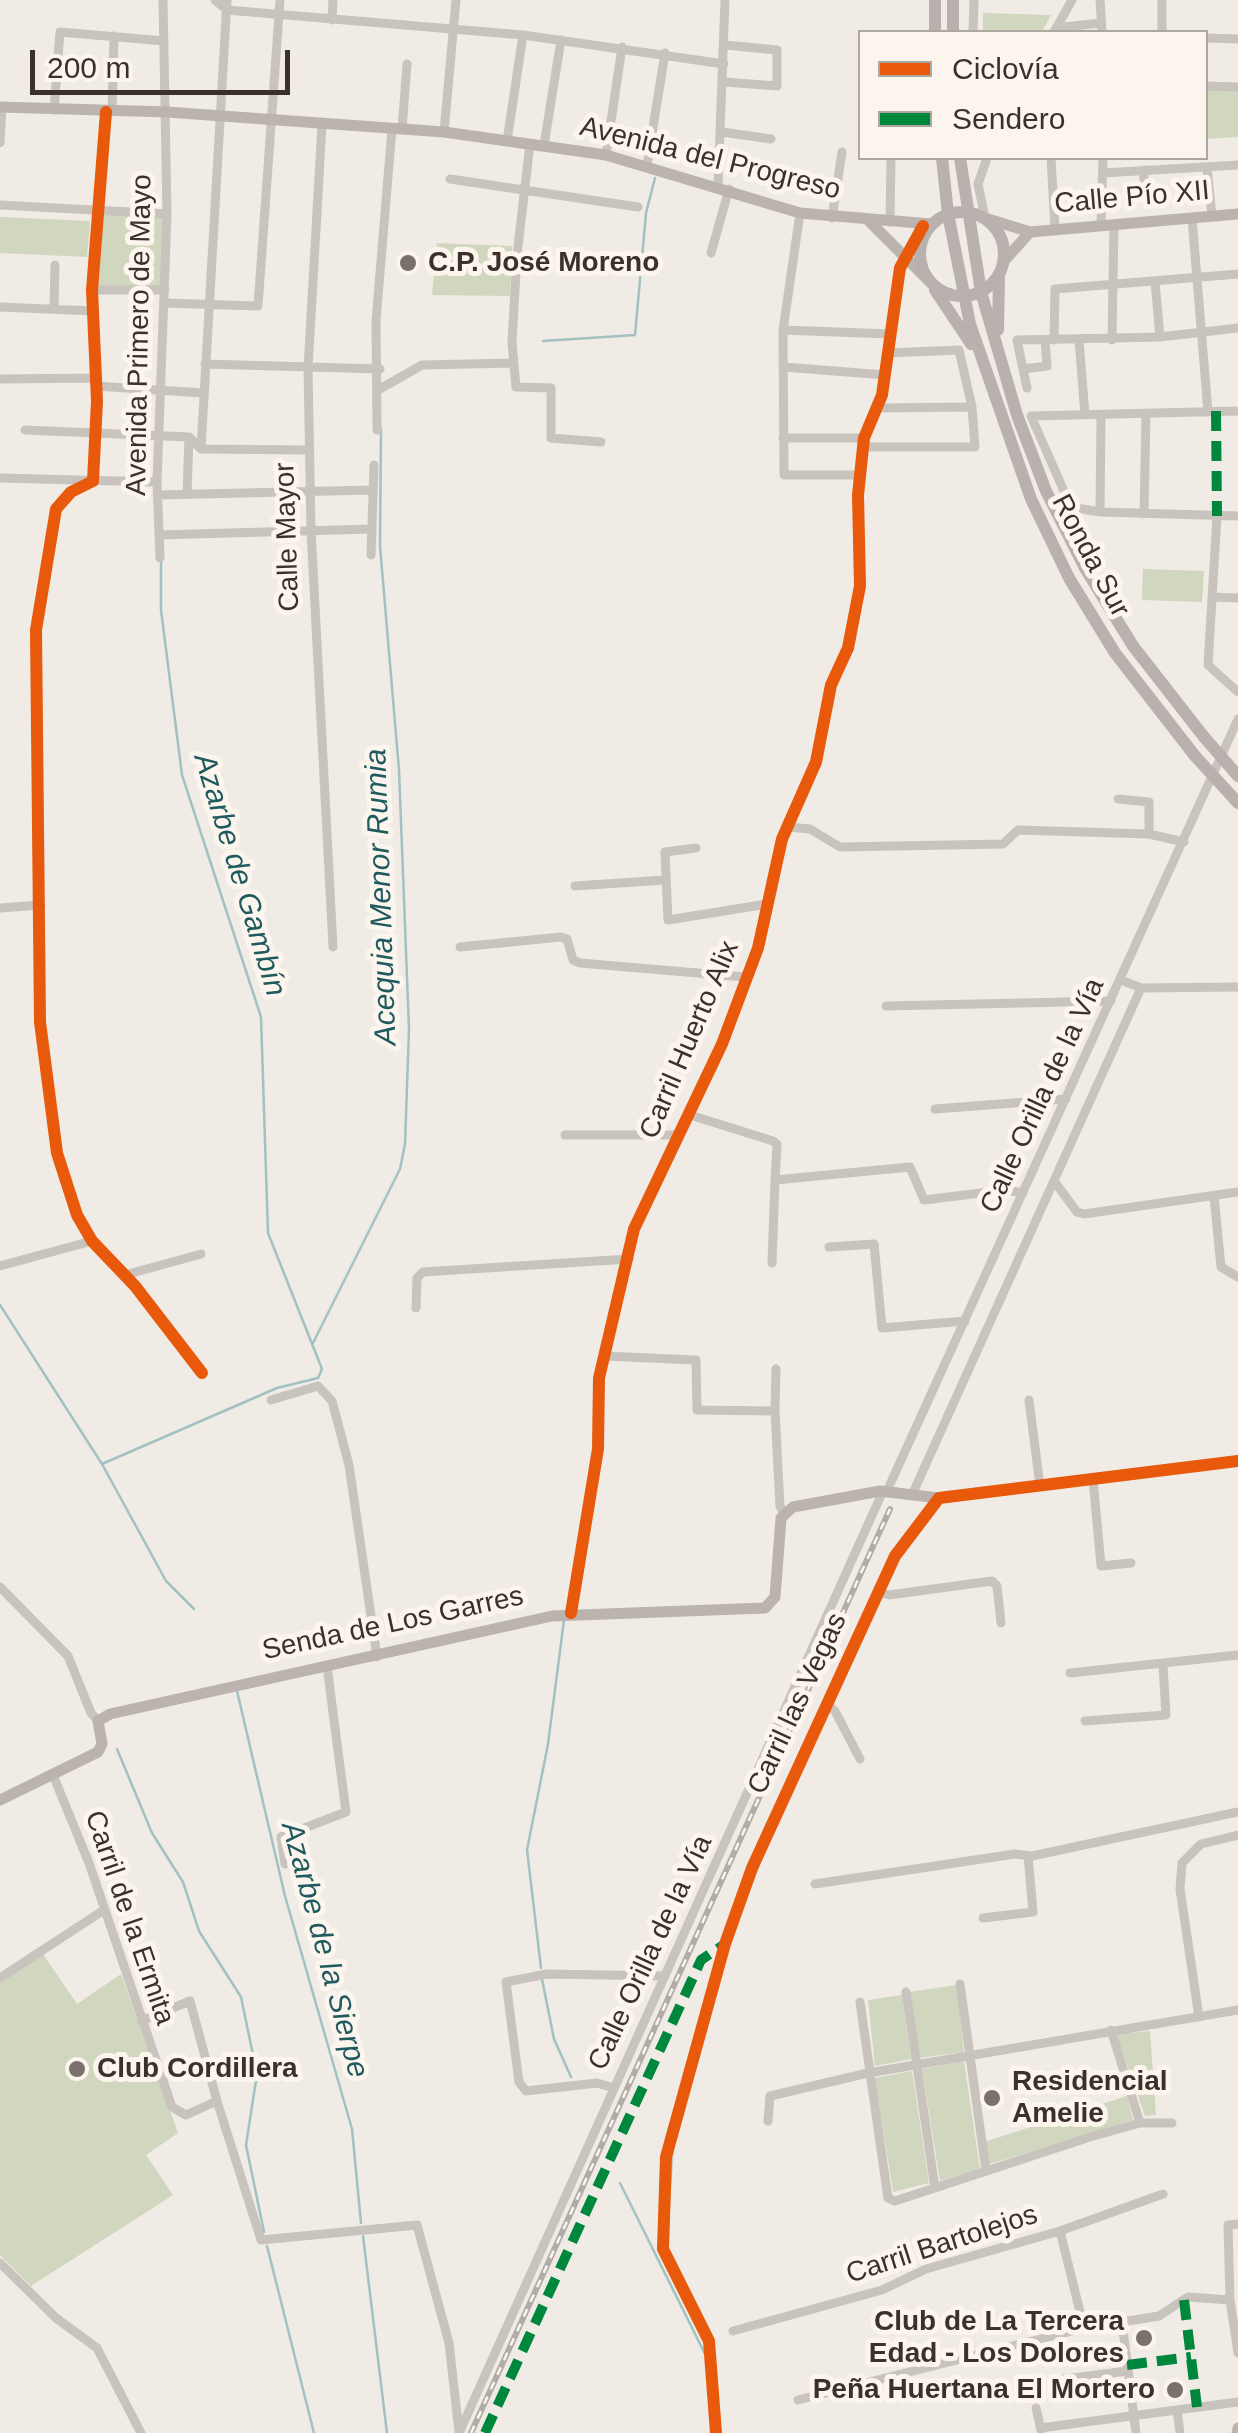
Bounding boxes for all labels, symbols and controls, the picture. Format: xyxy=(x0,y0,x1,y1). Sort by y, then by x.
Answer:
scale bar xyxy=(35,30,295,92)
legend xyxy=(858,30,1208,160)
text: 200 m xyxy=(47,51,130,84)
text: Ciclovía xyxy=(952,52,1059,85)
text: Sendero xyxy=(952,102,1065,135)
street label: Avenida del Progreso xyxy=(576,110,844,208)
street label: Avenida Primero de Mayo xyxy=(120,174,160,496)
street label: Calle Pío XII xyxy=(1053,174,1211,222)
place label: C.P. José Moreno xyxy=(428,246,659,280)
marker: C.P. José Moreno xyxy=(397,252,419,274)
street label: Calle Mayor xyxy=(269,462,307,612)
street label: Ronda Sur xyxy=(1044,489,1136,623)
water label: Acequia Menor Rumia xyxy=(359,748,405,1046)
water label: Azarbe de Gambín xyxy=(185,749,293,1001)
street label: Carril Huerto Alix xyxy=(633,936,747,1144)
street label: Calle Orilla de la Vía xyxy=(974,973,1112,1219)
street label: Senda de Los Garres xyxy=(259,1580,527,1668)
street label: Carril las Vegas xyxy=(741,1608,855,1800)
street label: Carril de la Ermita xyxy=(77,1807,181,2029)
water label: Azarbe de la Sierpe xyxy=(273,1818,375,2082)
street label: Calle Orilla de la Vía xyxy=(582,1830,720,2076)
place label: Club Cordillera xyxy=(97,2052,298,2086)
marker: Club Cordillera xyxy=(66,2058,88,2080)
place label: Residencial Amelie xyxy=(1012,2065,1168,2131)
marker: Residencial Amelie xyxy=(981,2087,1003,2109)
street label: Carril Bartolejos xyxy=(842,2198,1042,2292)
place label: Club de La Tercera Edad - Los Dolores xyxy=(869,2305,1124,2371)
marker: Club de La Tercera Edad - Los Dolores xyxy=(1133,2327,1155,2349)
place label: Peña Huertana El Mortero xyxy=(813,2373,1155,2407)
marker: Peña Huertana El Mortero xyxy=(1164,2379,1186,2401)

